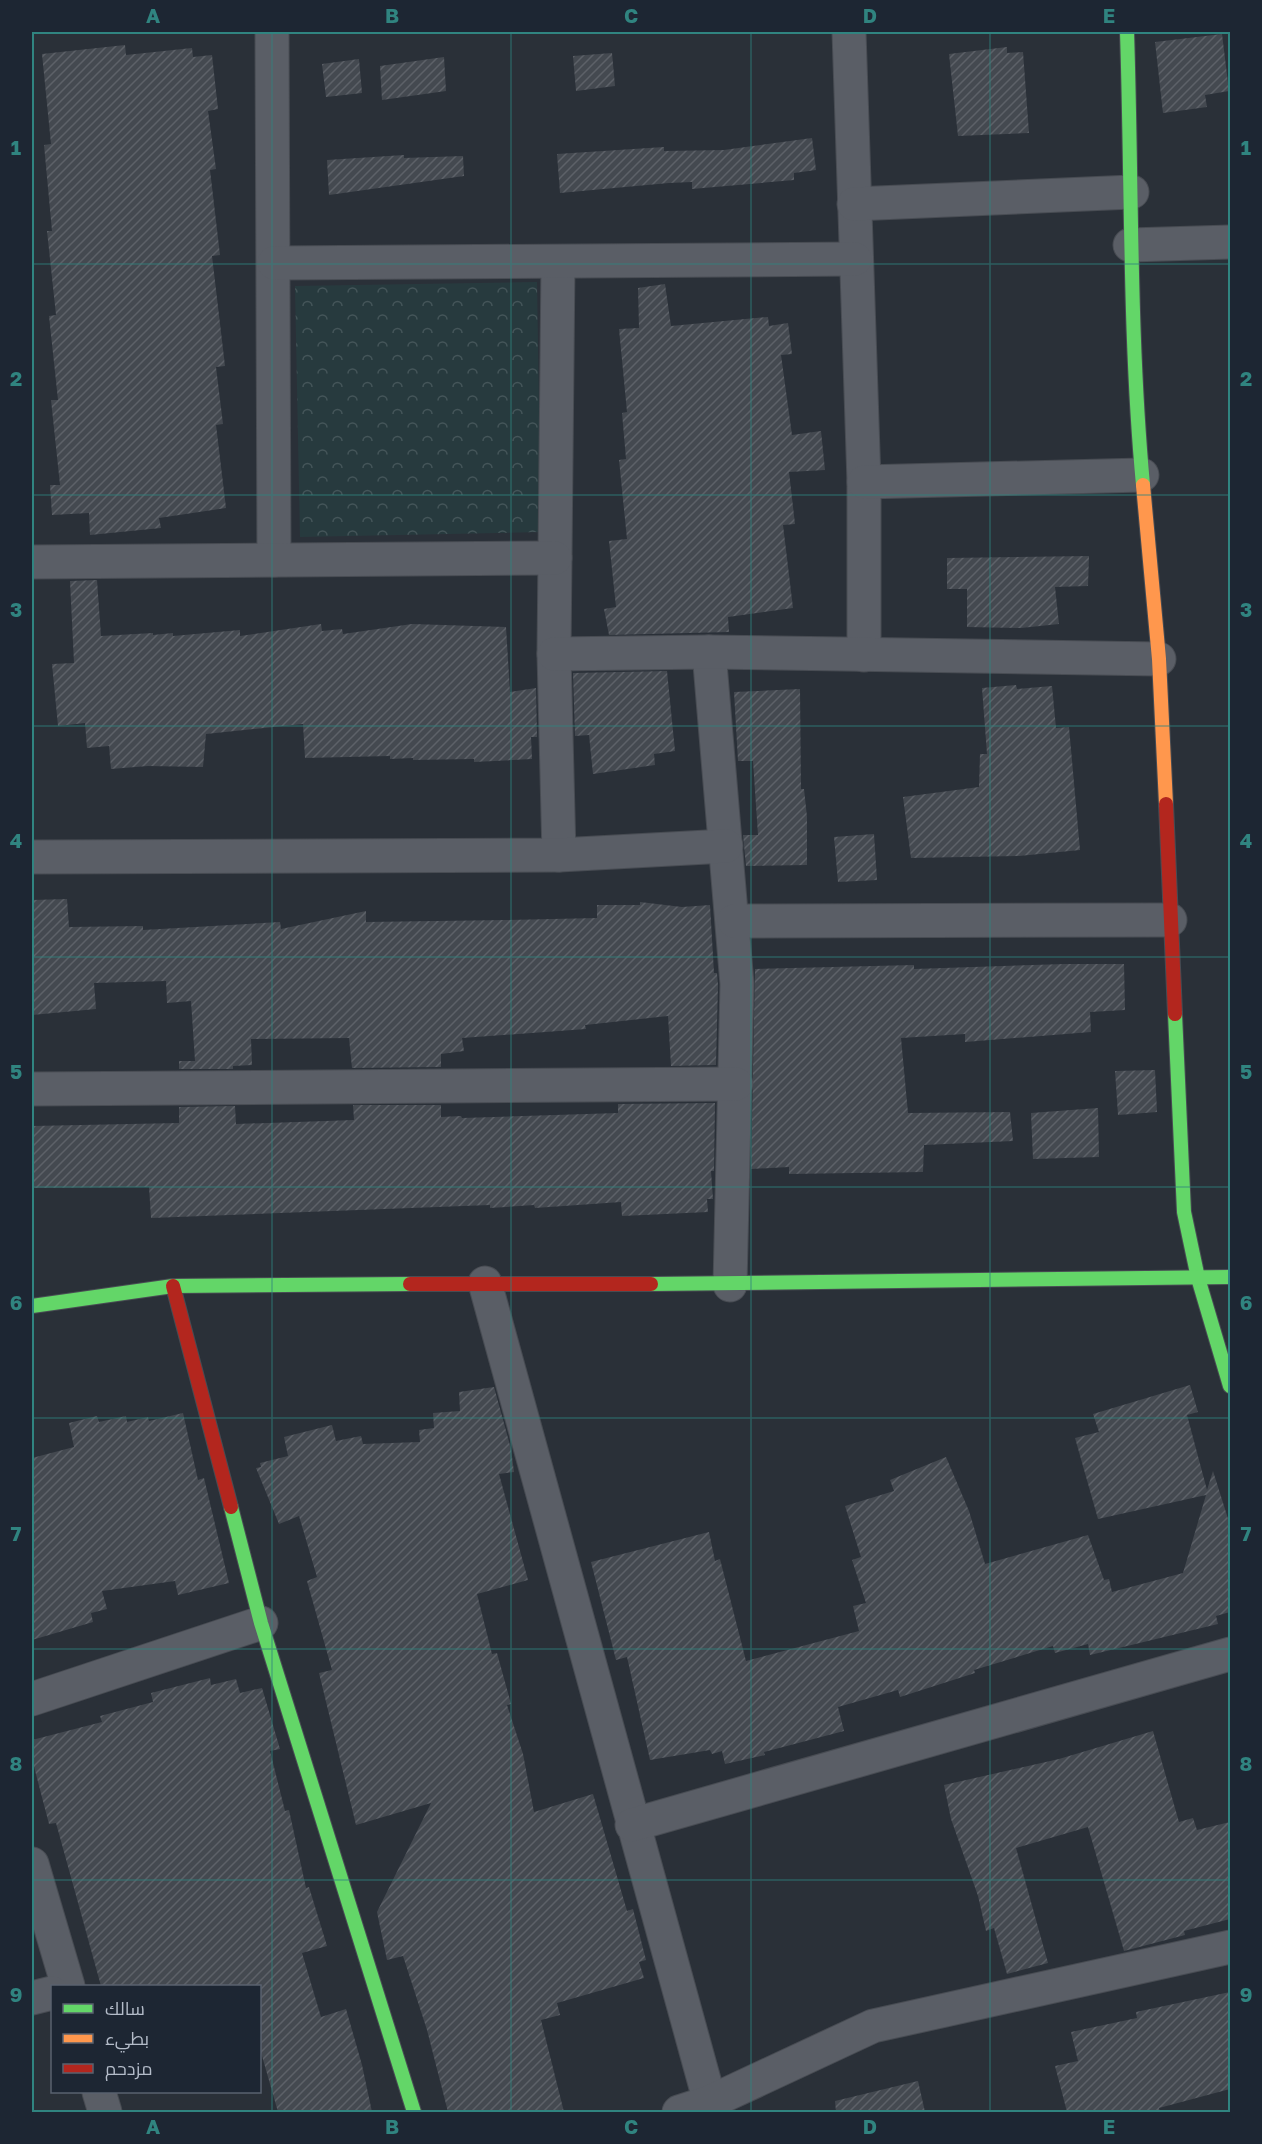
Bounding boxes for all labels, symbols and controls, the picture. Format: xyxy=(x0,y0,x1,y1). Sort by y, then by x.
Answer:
text: A xyxy=(146,3,160,27)
text: B xyxy=(385,3,399,27)
text: C xyxy=(624,3,638,27)
text: D xyxy=(863,3,877,27)
text: E xyxy=(1103,3,1115,27)
text: 1 xyxy=(11,135,21,159)
text: 1 xyxy=(1241,135,1251,159)
text: 2 xyxy=(10,366,22,390)
text: 2 xyxy=(1240,366,1252,390)
text: 3 xyxy=(10,597,22,621)
text: 3 xyxy=(1240,597,1252,621)
text: 4 xyxy=(10,828,22,852)
text: 4 xyxy=(1240,828,1252,852)
text: 5 xyxy=(10,1059,22,1083)
text: 5 xyxy=(1240,1059,1252,1083)
text: 6 xyxy=(10,1290,22,1314)
text: 6 xyxy=(1240,1290,1252,1314)
text: 7 xyxy=(11,1521,22,1545)
text: 7 xyxy=(1241,1521,1252,1545)
text: 8 xyxy=(10,1751,22,1775)
text: 8 xyxy=(1240,1751,1252,1775)
text: 9 xyxy=(10,1982,22,2006)
text: 9 xyxy=(1240,1982,1252,2006)
legend xyxy=(51,1985,261,2093)
text: سالك xyxy=(105,1997,145,2019)
text: بطيء xyxy=(105,2027,149,2053)
text: مزدحم xyxy=(105,2057,153,2081)
text: A xyxy=(146,2114,160,2138)
text: B xyxy=(385,2114,399,2138)
text: C xyxy=(624,2114,638,2138)
text: D xyxy=(863,2114,877,2138)
text: E xyxy=(1103,2114,1115,2138)

